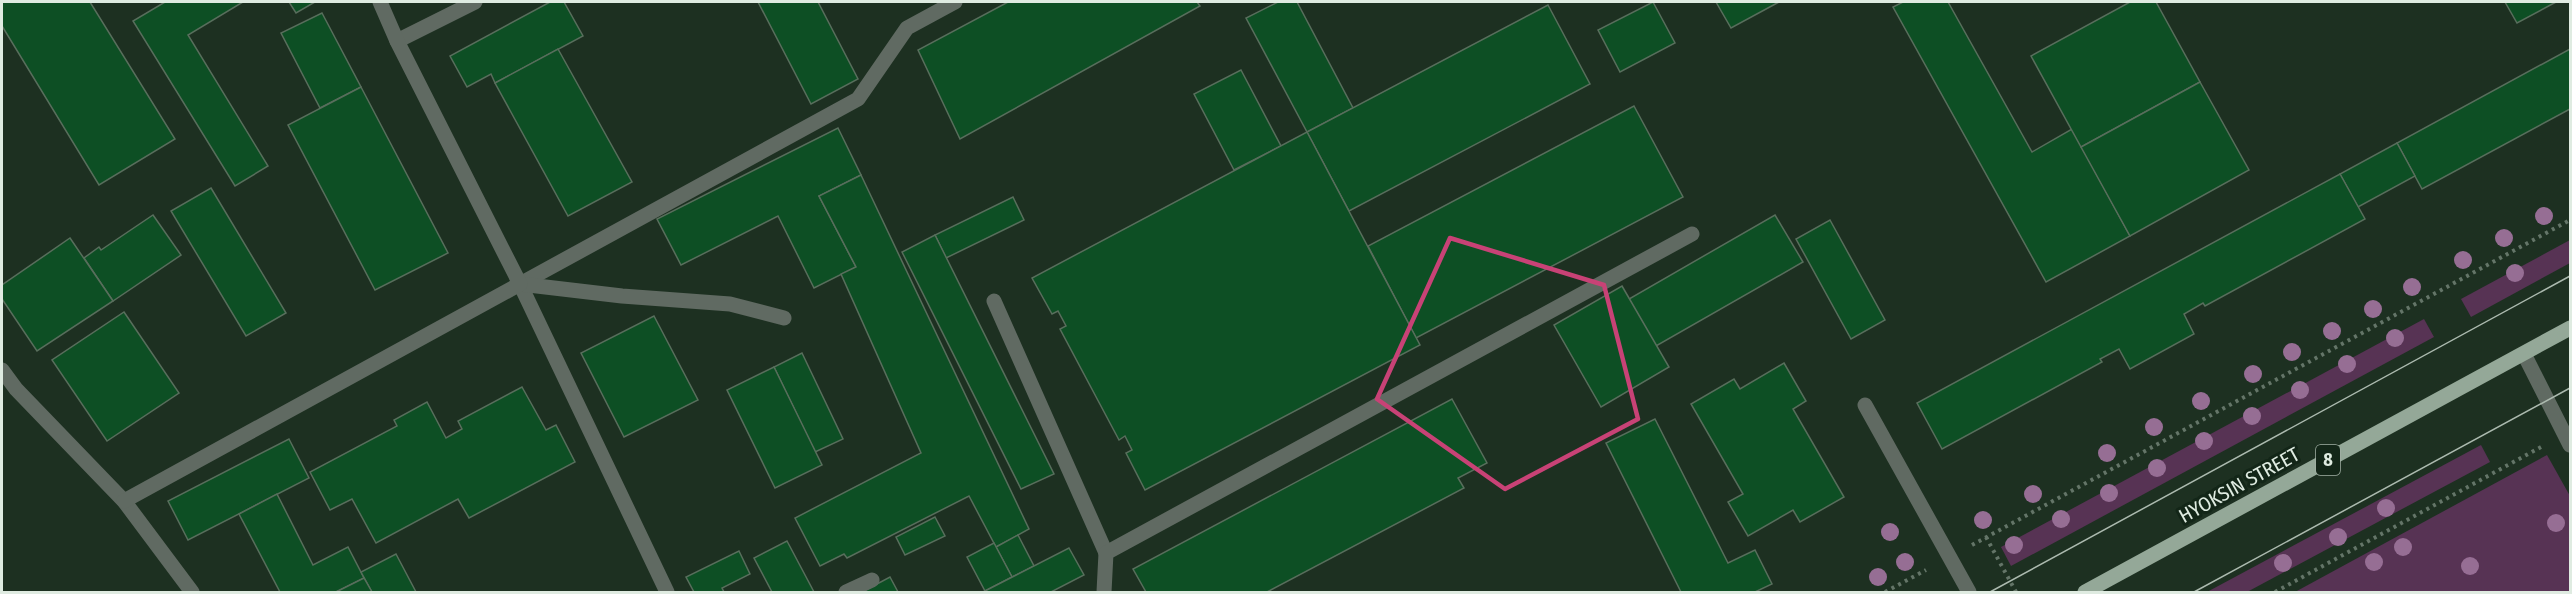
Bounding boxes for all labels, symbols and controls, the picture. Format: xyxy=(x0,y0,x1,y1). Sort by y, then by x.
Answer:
street label: HYOKSIN STREET xyxy=(2175,442,2304,528)
road number: 8 xyxy=(2316,445,2340,475)

